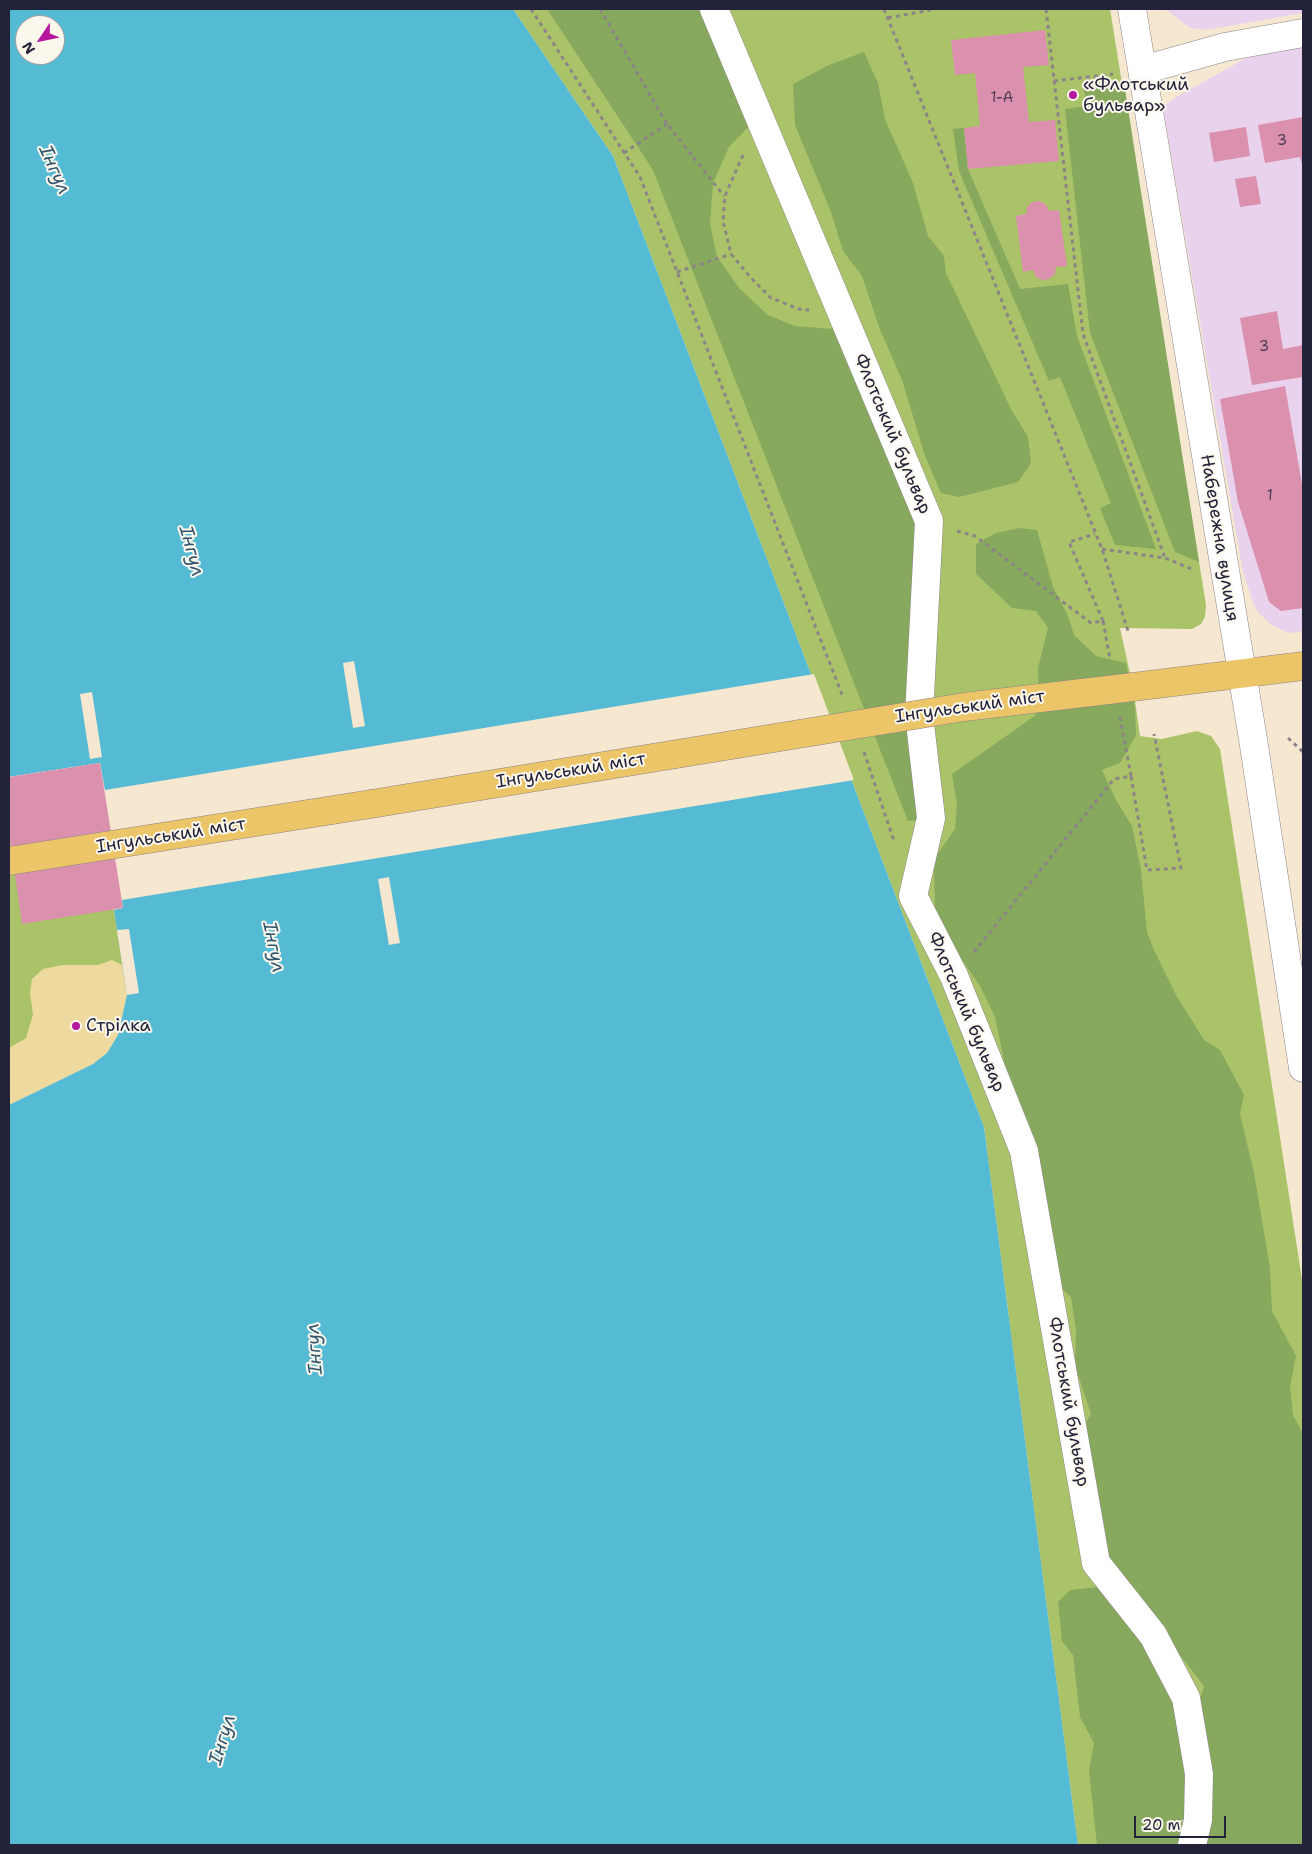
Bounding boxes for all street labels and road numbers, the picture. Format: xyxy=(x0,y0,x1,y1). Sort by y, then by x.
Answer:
street label: Флотський бульвар xyxy=(848,351,936,517)
street label: Набережна вулиця xyxy=(1195,453,1243,623)
street label: Інгульський міст xyxy=(894,686,1046,728)
street label: Інгульський міст xyxy=(495,749,647,793)
street label: Інгульський міст xyxy=(95,814,247,858)
street label: Флотський бульвар xyxy=(922,929,1010,1095)
street label: Флотський бульвар xyxy=(1042,1315,1094,1489)

